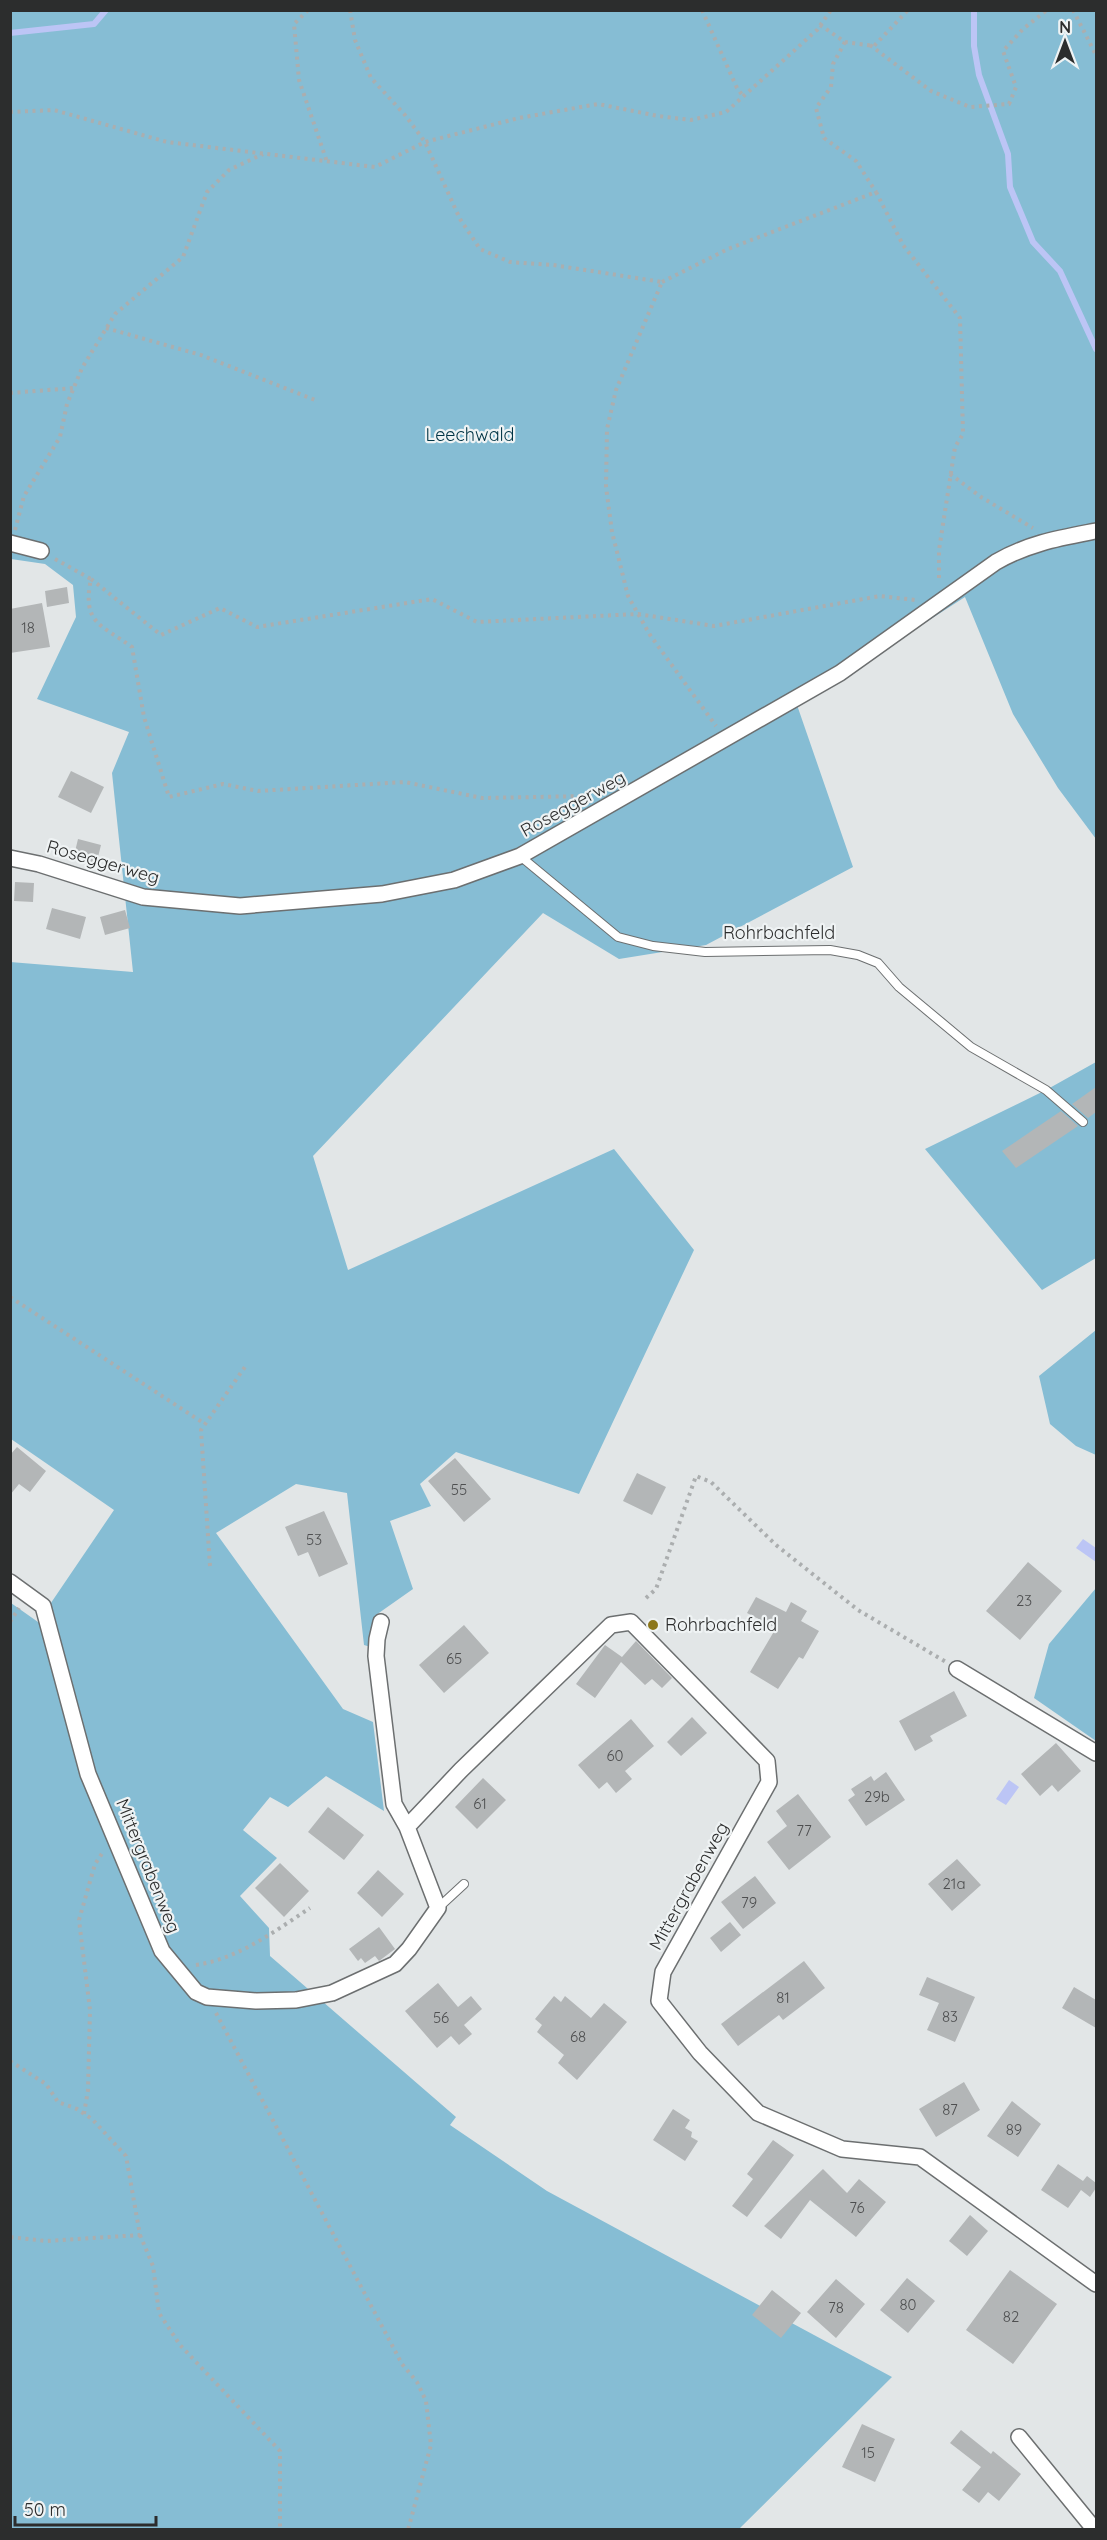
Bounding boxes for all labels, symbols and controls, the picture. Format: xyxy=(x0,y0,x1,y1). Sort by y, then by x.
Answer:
north arrow xyxy=(1035,12,1095,72)
text: N xyxy=(1059,17,1071,37)
park label: Leechwald xyxy=(426,423,514,446)
house number: 18 xyxy=(21,618,35,637)
street label: Roseggerweg xyxy=(516,765,629,842)
street label: Roseggerweg xyxy=(44,834,162,889)
street label: Rohrbachfeld xyxy=(723,921,835,944)
house number: 55 xyxy=(451,1480,467,1499)
house number: 53 xyxy=(306,1530,322,1549)
house number: 23 xyxy=(1016,1591,1032,1610)
place label: Rohrbachfeld xyxy=(665,1613,777,1636)
marker: Rohrbachfeld xyxy=(646,1618,660,1632)
house number: 65 xyxy=(446,1649,462,1668)
house number: 60 xyxy=(607,1746,624,1765)
house number: 29b xyxy=(864,1787,890,1806)
house number: 61 xyxy=(473,1794,487,1813)
street label: Mittergrabenweg xyxy=(111,1795,186,1936)
street label: Mittergrabenweg xyxy=(644,1818,733,1954)
house number: 77 xyxy=(796,1821,812,1840)
house number: 21a xyxy=(943,1874,965,1893)
house number: 79 xyxy=(741,1893,757,1912)
house number: 81 xyxy=(776,1988,790,2007)
house number: 83 xyxy=(942,2007,958,2026)
house number: 56 xyxy=(433,2008,449,2027)
house number: 68 xyxy=(570,2027,586,2046)
house number: 87 xyxy=(942,2100,958,2119)
house number: 89 xyxy=(1006,2120,1022,2139)
house number: 76 xyxy=(849,2198,865,2217)
house number: 80 xyxy=(899,2295,917,2314)
house number: 78 xyxy=(828,2298,844,2317)
house number: 82 xyxy=(1003,2307,1019,2326)
house number: 15 xyxy=(861,2443,875,2462)
scale bar xyxy=(15,2489,156,2527)
text: 50 m xyxy=(24,2498,66,2521)

